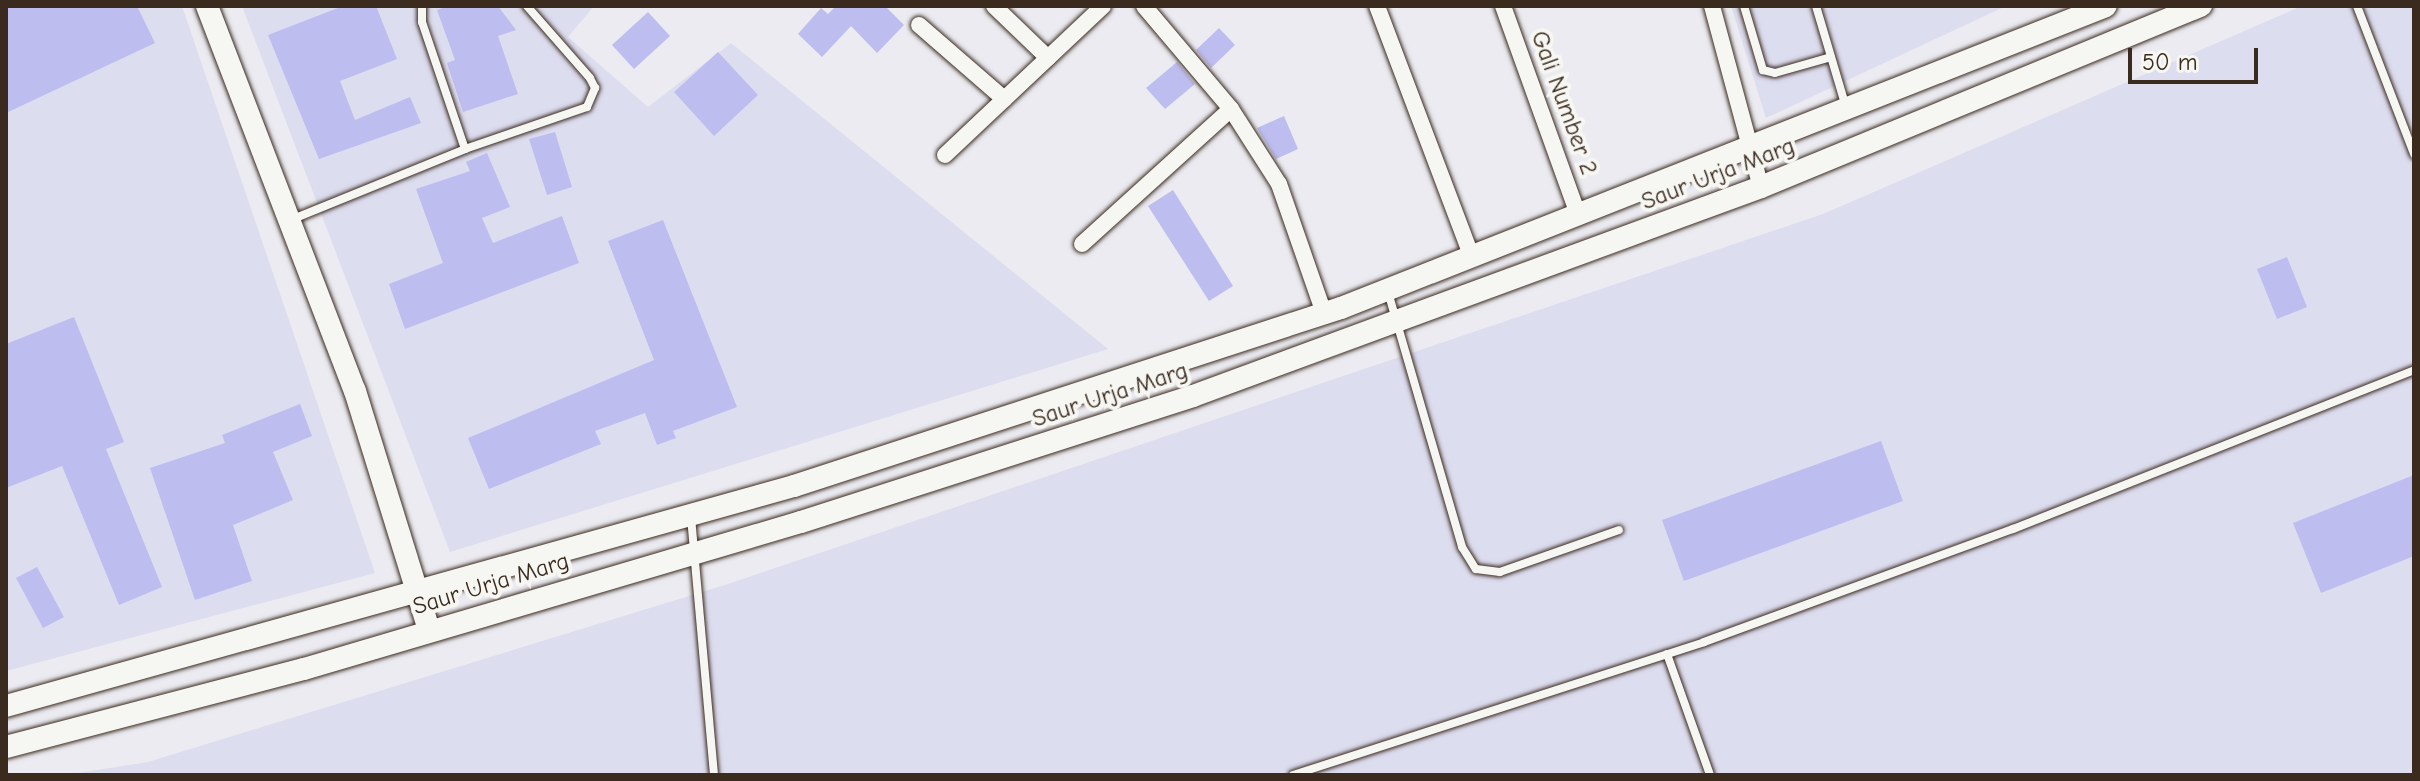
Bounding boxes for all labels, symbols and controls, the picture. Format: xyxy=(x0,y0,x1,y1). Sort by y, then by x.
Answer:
street label: Gali Number 2 xyxy=(1525,27,1603,179)
scale bar xyxy=(2132,32,2262,82)
text: 50 m xyxy=(2142,48,2198,76)
street label: Saur Urja Marg xyxy=(1637,132,1799,216)
street label: Saur Urja Marg xyxy=(1029,356,1191,434)
street label: Saur Urja Marg xyxy=(410,547,572,621)

